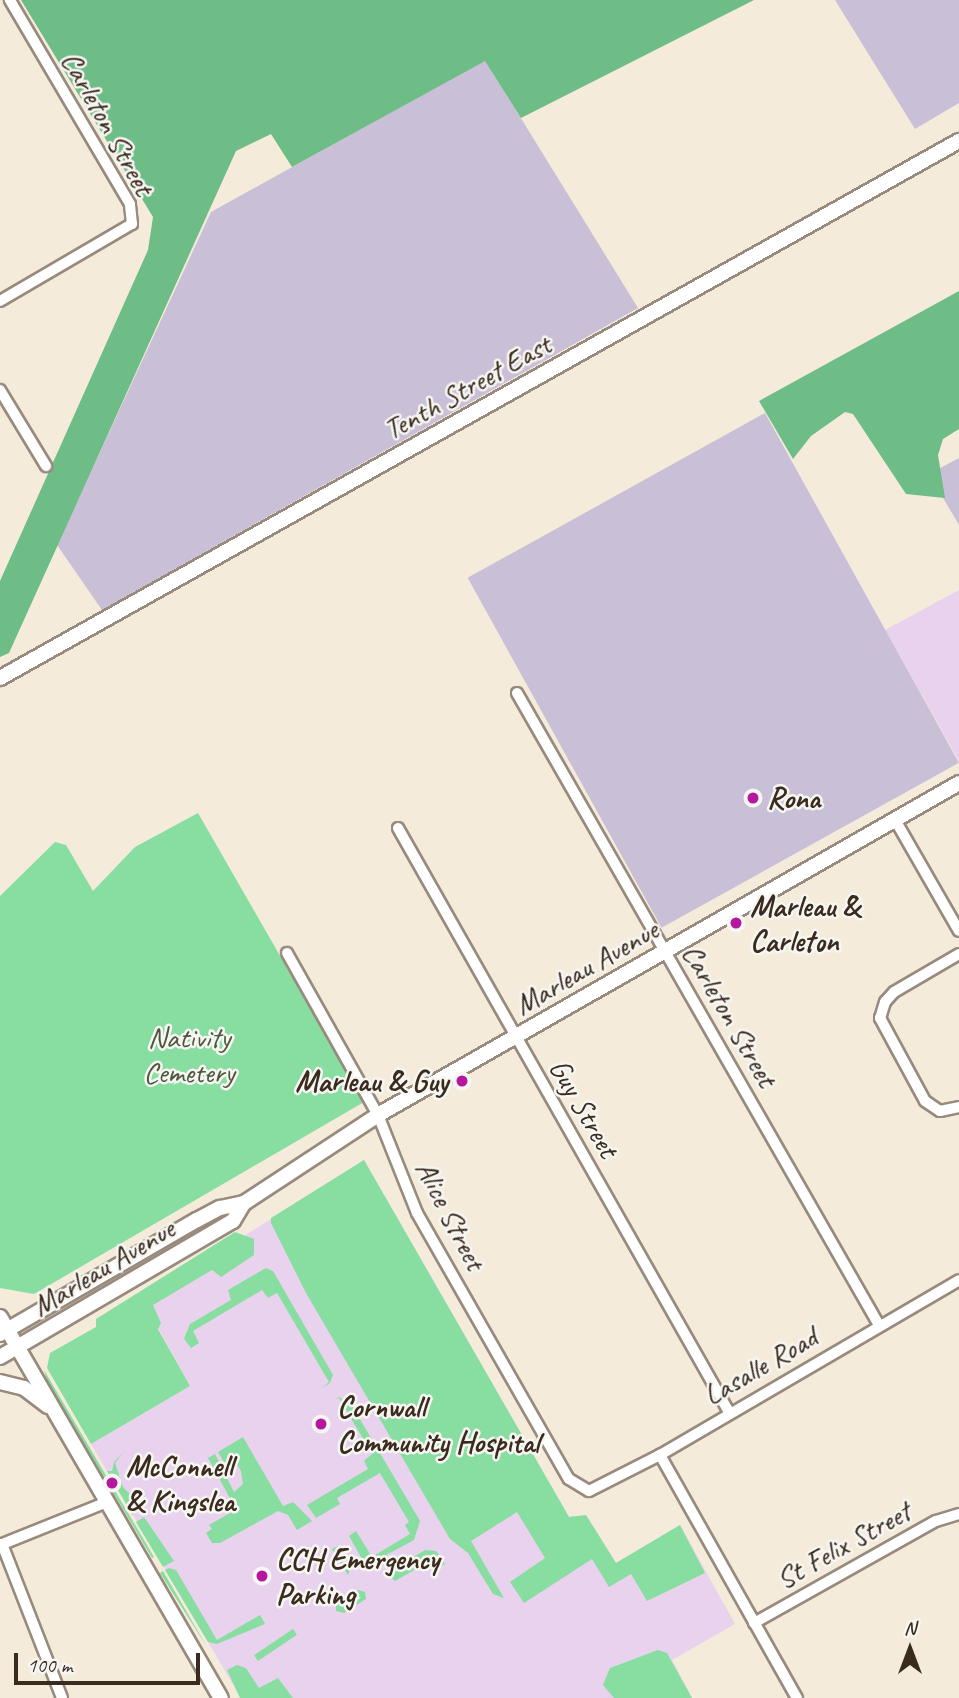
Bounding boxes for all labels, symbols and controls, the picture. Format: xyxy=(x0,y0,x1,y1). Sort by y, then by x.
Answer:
street label: Carleton Street xyxy=(54,45,162,201)
street label: Tenth Street East xyxy=(377,326,557,448)
place label: Rona xyxy=(767,780,820,816)
marker: Rona xyxy=(745,790,761,806)
place label: Marleau & Carleton xyxy=(750,888,859,958)
street label: Marleau Avenue xyxy=(508,911,664,1023)
marker: Marleau & Carleton xyxy=(728,915,744,931)
street label: Carleton Street xyxy=(675,937,785,1093)
park label: Nativity Cemetery xyxy=(143,1019,235,1090)
street label: Guy Street xyxy=(541,1052,627,1164)
place label: Marleau & Guy xyxy=(295,1063,448,1099)
marker: Marleau & Guy xyxy=(454,1073,470,1089)
street label: Alice Street xyxy=(408,1154,494,1276)
street label: Marleau Avenue xyxy=(25,1210,181,1324)
street label: Lasalle Road xyxy=(697,1319,823,1413)
place label: Cornwall Community Hospital xyxy=(337,1389,539,1460)
marker: Cornwall Community Hospital xyxy=(311,1414,331,1434)
place label: McConnell & Kingslea xyxy=(126,1448,235,1518)
marker: McConnell & Kingslea xyxy=(104,1475,120,1491)
street label: St Felix Street xyxy=(769,1493,917,1597)
place label: CCH Emergency Parking xyxy=(276,1541,439,1612)
marker: CCH Emergency Parking xyxy=(254,1568,270,1584)
north arrow xyxy=(875,1614,945,1684)
text: N xyxy=(904,1616,916,1640)
scale bar xyxy=(18,1638,203,1682)
text: 100 m xyxy=(27,1652,72,1678)

